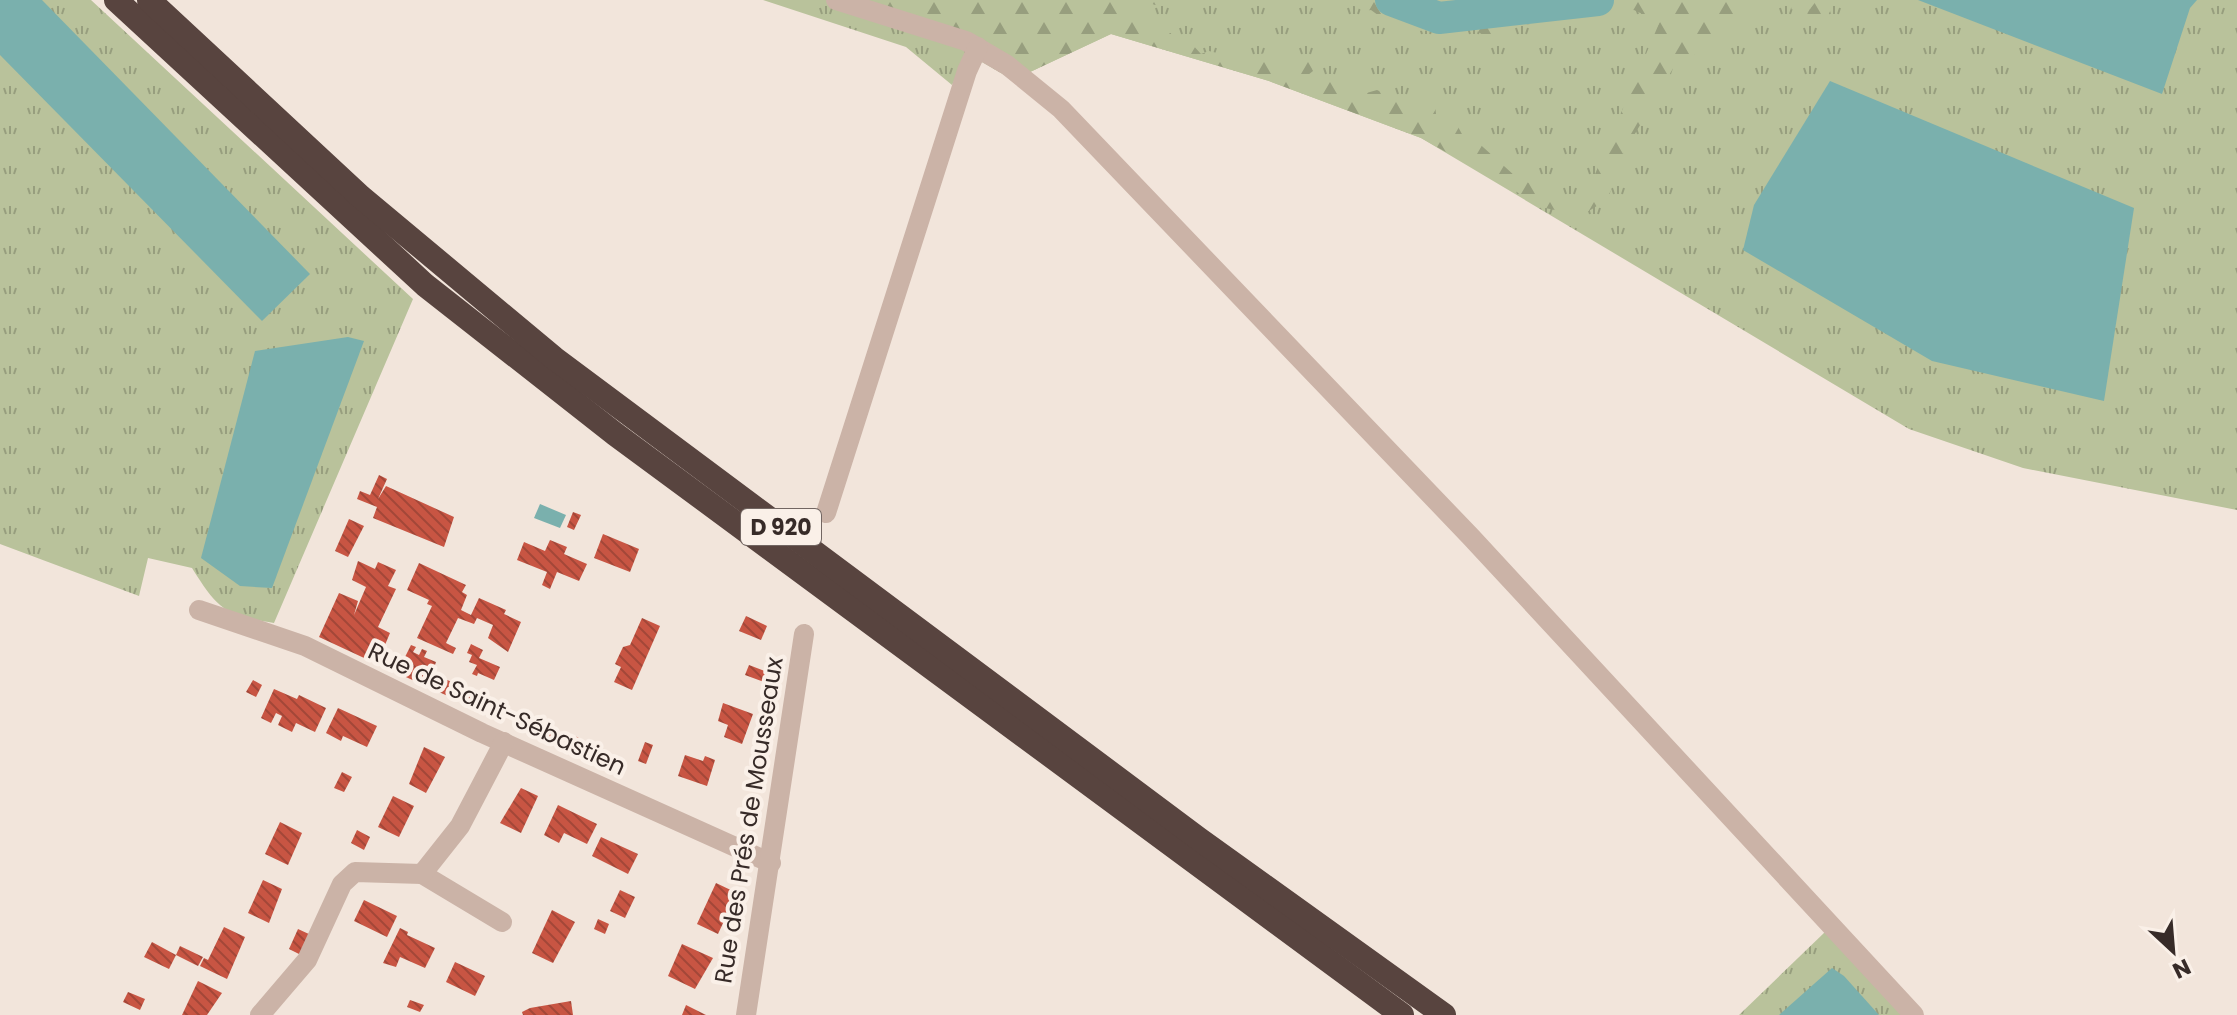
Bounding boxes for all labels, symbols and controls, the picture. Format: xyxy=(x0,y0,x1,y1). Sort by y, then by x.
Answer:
road number: D 920 xyxy=(741,509,821,545)
street label: Rue de Saint-Sébastien xyxy=(363,634,632,783)
street label: Rue des Prés de Mousseaux xyxy=(706,654,791,985)
north arrow xyxy=(2133,911,2213,991)
text: N xyxy=(2167,951,2196,986)

